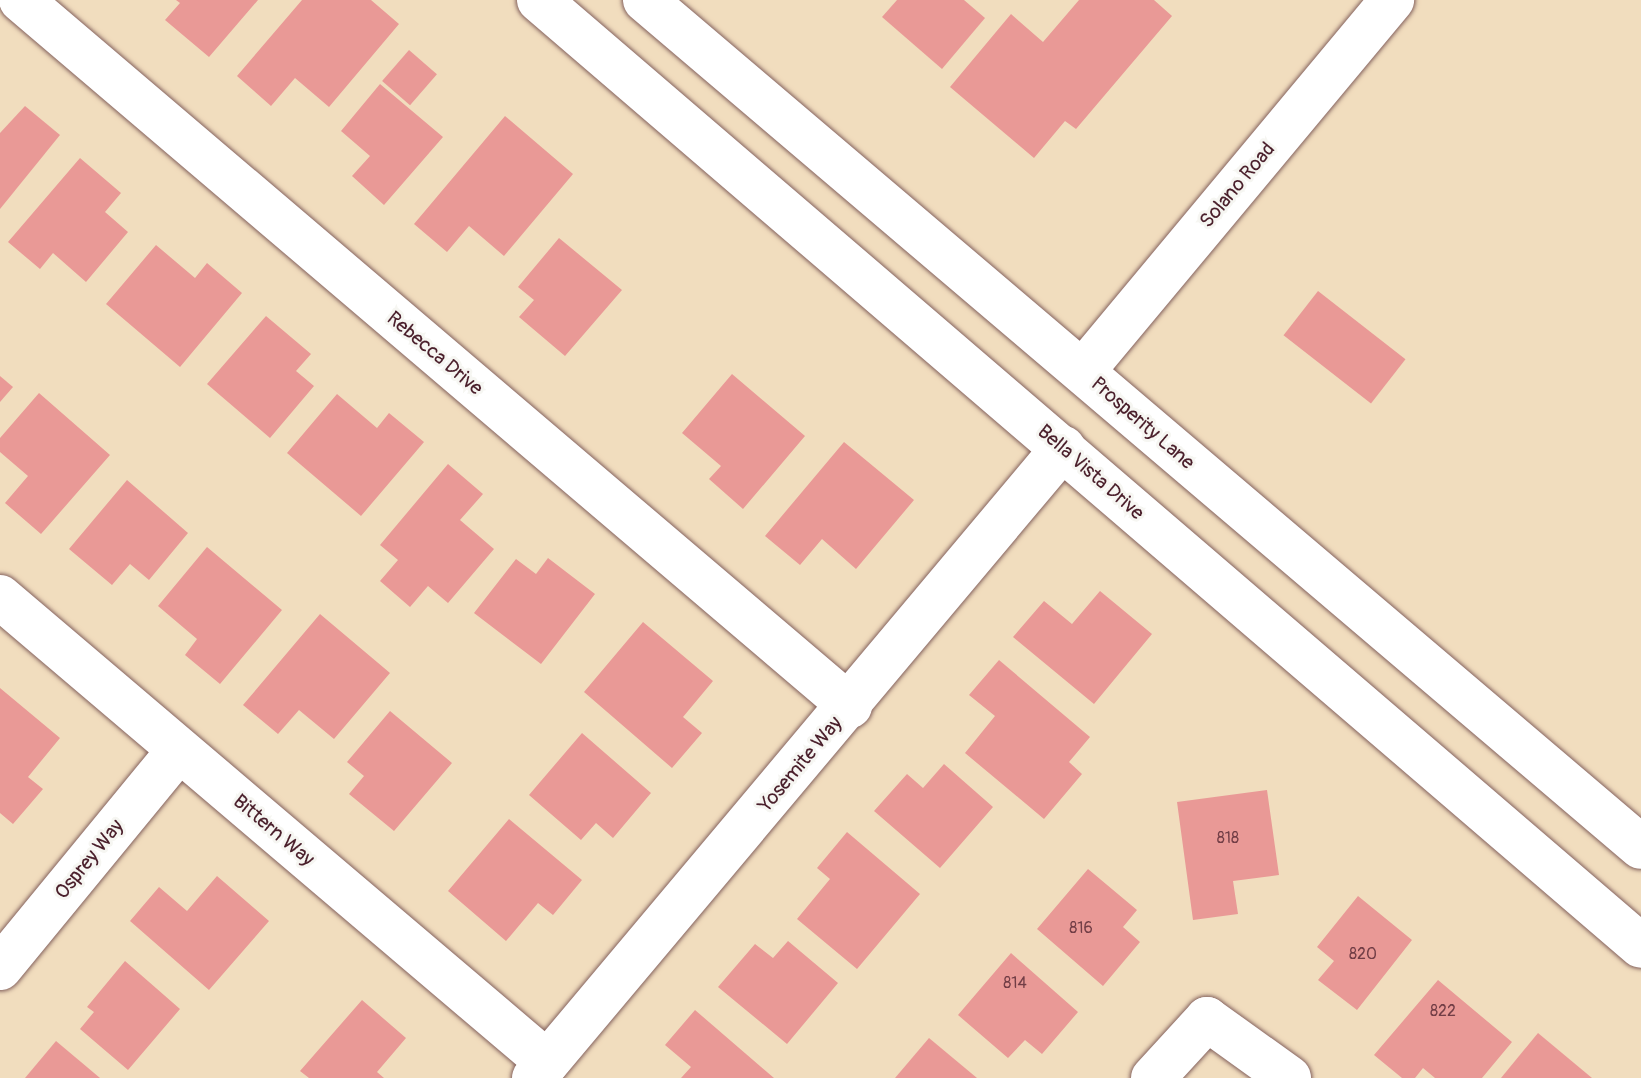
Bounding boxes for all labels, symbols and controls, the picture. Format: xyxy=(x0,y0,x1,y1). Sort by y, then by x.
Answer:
street label: Solano Road xyxy=(1194,137,1280,233)
street label: Rebecca Drive xyxy=(382,306,488,400)
street label: Prosperity Lane xyxy=(1086,372,1200,474)
street label: Bella Vista Drive xyxy=(1033,419,1149,525)
street label: Yosemite Way xyxy=(753,711,847,817)
street label: Bittern Way xyxy=(229,789,319,871)
street label: Osprey Way xyxy=(50,814,128,904)
house number: 818 xyxy=(1217,828,1239,848)
house number: 816 xyxy=(1069,918,1093,938)
house number: 820 xyxy=(1349,944,1377,964)
house number: 814 xyxy=(1003,973,1027,993)
house number: 822 xyxy=(1430,1001,1456,1021)

